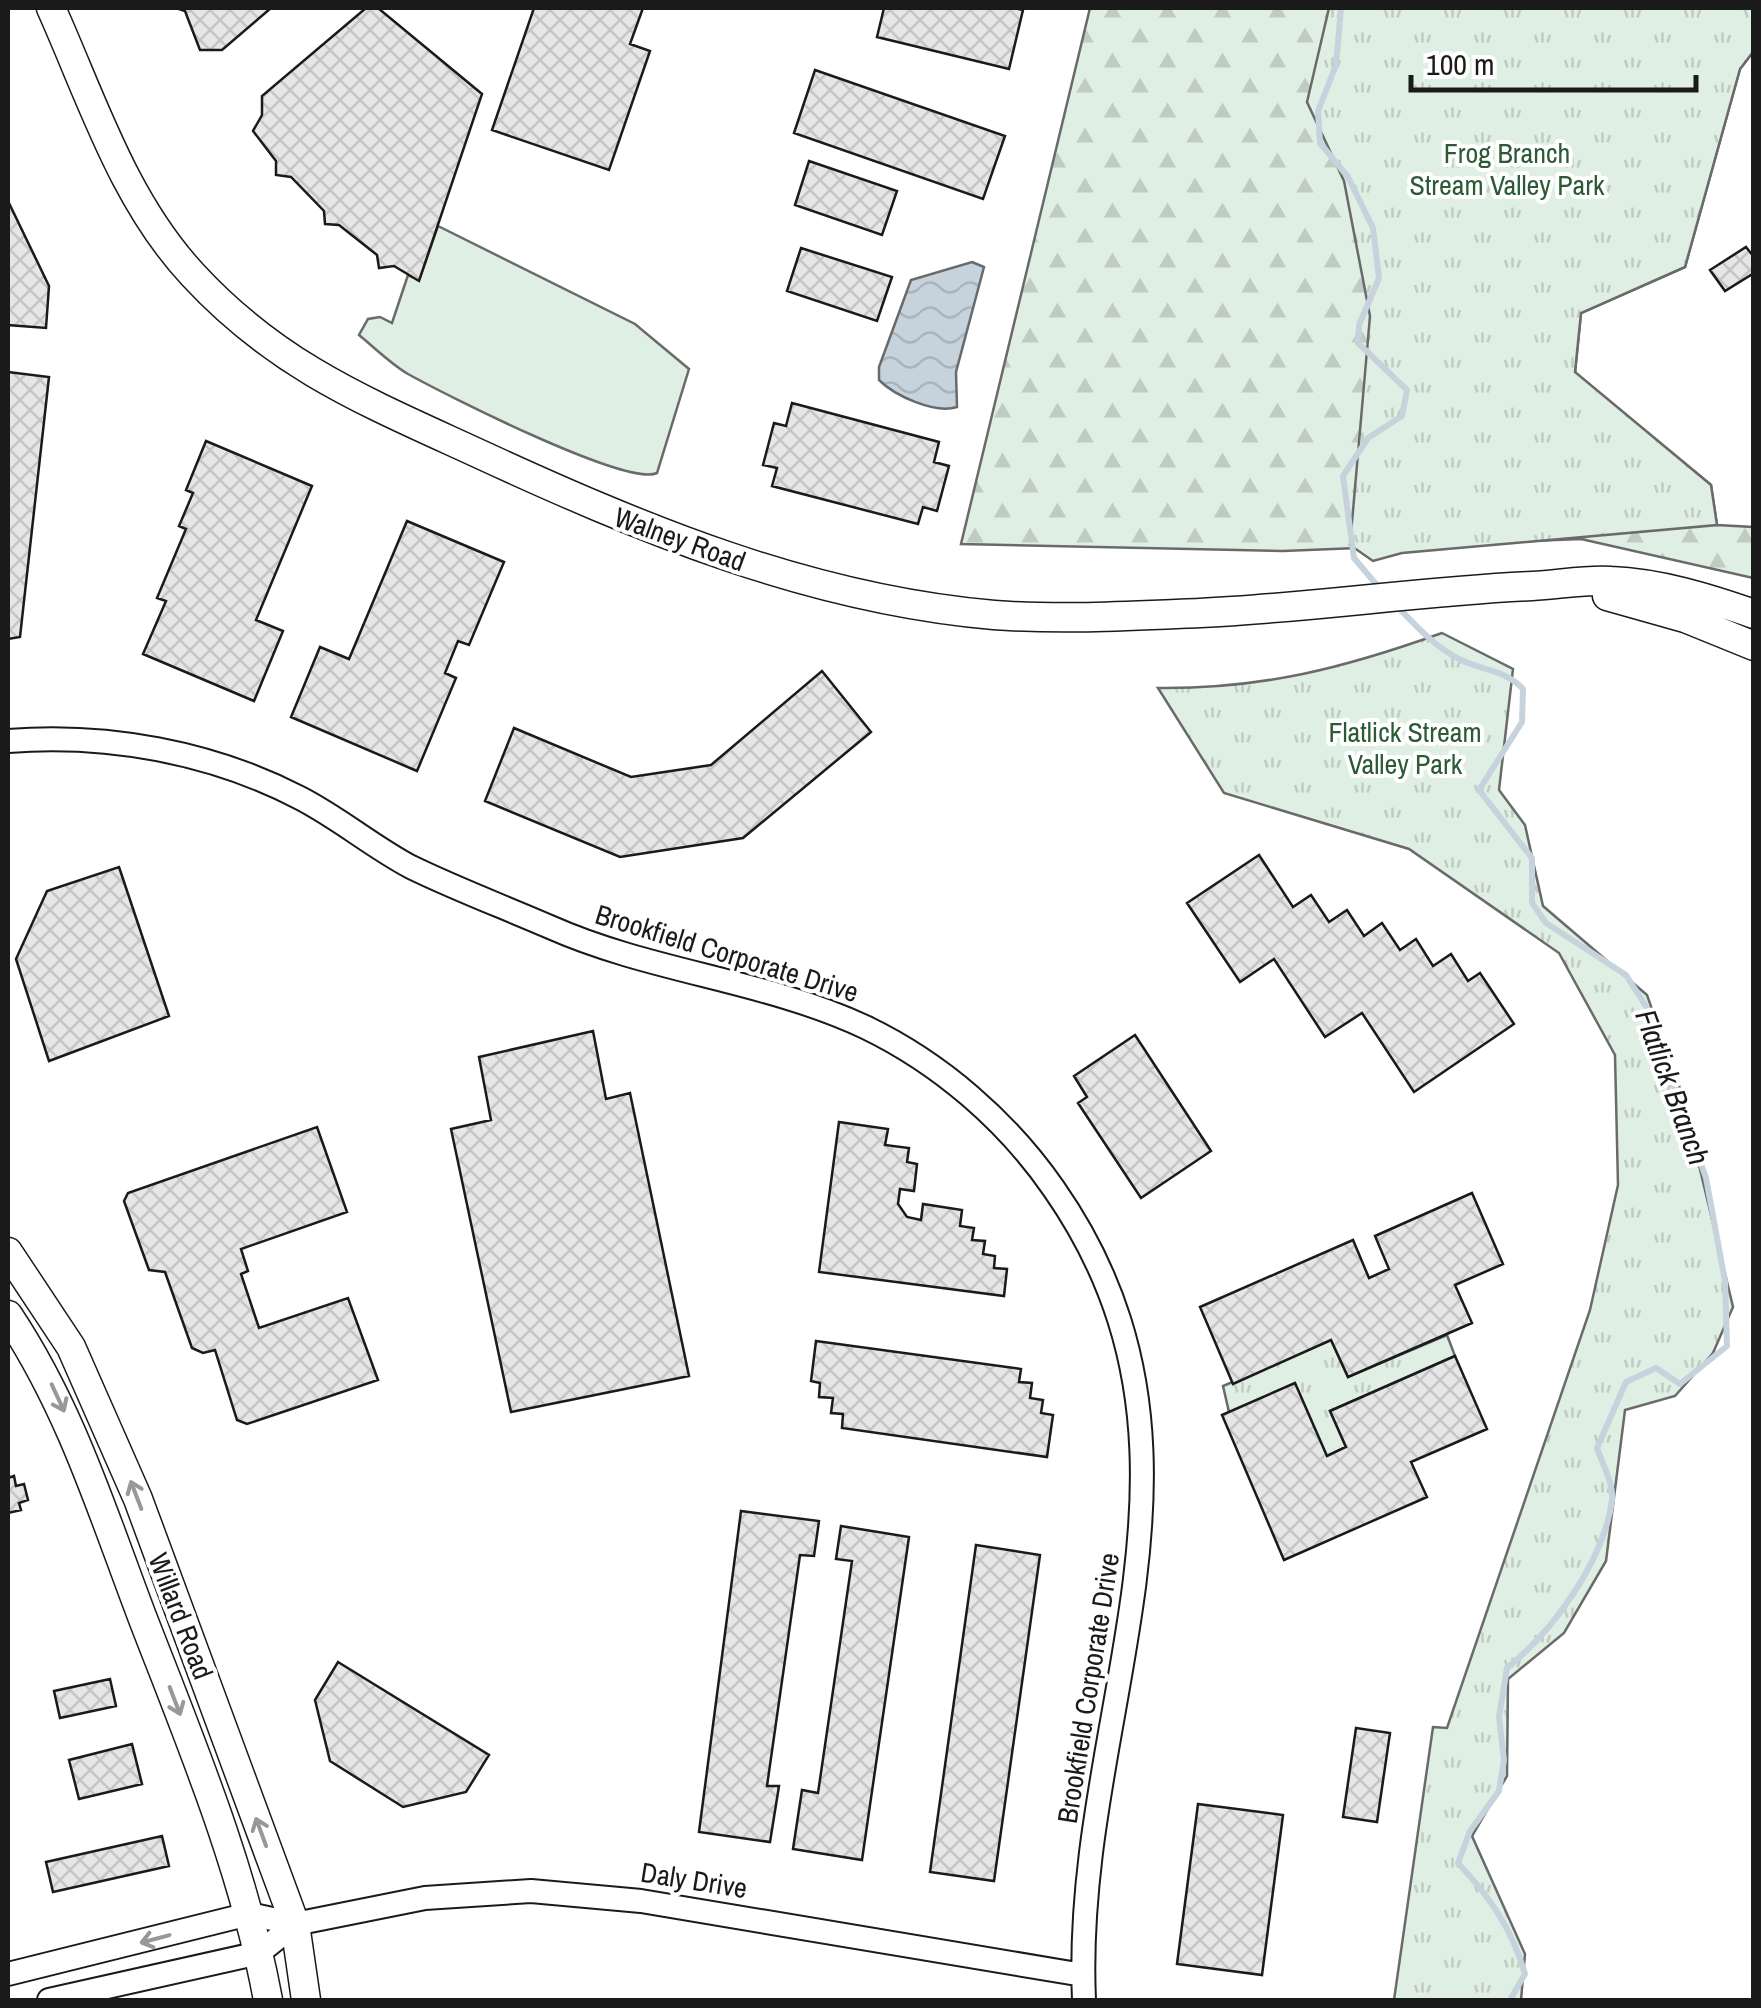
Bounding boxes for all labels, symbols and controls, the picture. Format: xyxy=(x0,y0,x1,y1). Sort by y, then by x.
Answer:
scale bar xyxy=(1411,30,1696,92)
text: 100 m xyxy=(1426,44,1494,84)
park label: Frog Branch Stream Valley Park xyxy=(1410,134,1605,204)
street label: Walney Road xyxy=(609,498,751,580)
park label: Flatlick Stream Valley Park xyxy=(1328,713,1482,783)
street label: Brookfield Corporate Drive xyxy=(591,895,863,1011)
water label: Flatlick Branch xyxy=(1626,1004,1720,1170)
one-way arrow xyxy=(50,1382,69,1412)
one-way arrow xyxy=(126,1480,144,1511)
street label: Willard Road xyxy=(139,1547,223,1685)
street label: Brookfield Corporate Drive xyxy=(1048,1550,1128,1826)
one-way arrow xyxy=(167,1685,185,1716)
one-way arrow xyxy=(251,1818,269,1849)
street label: Daly Drive xyxy=(638,1853,750,1907)
one-way arrow xyxy=(140,1930,171,1949)

